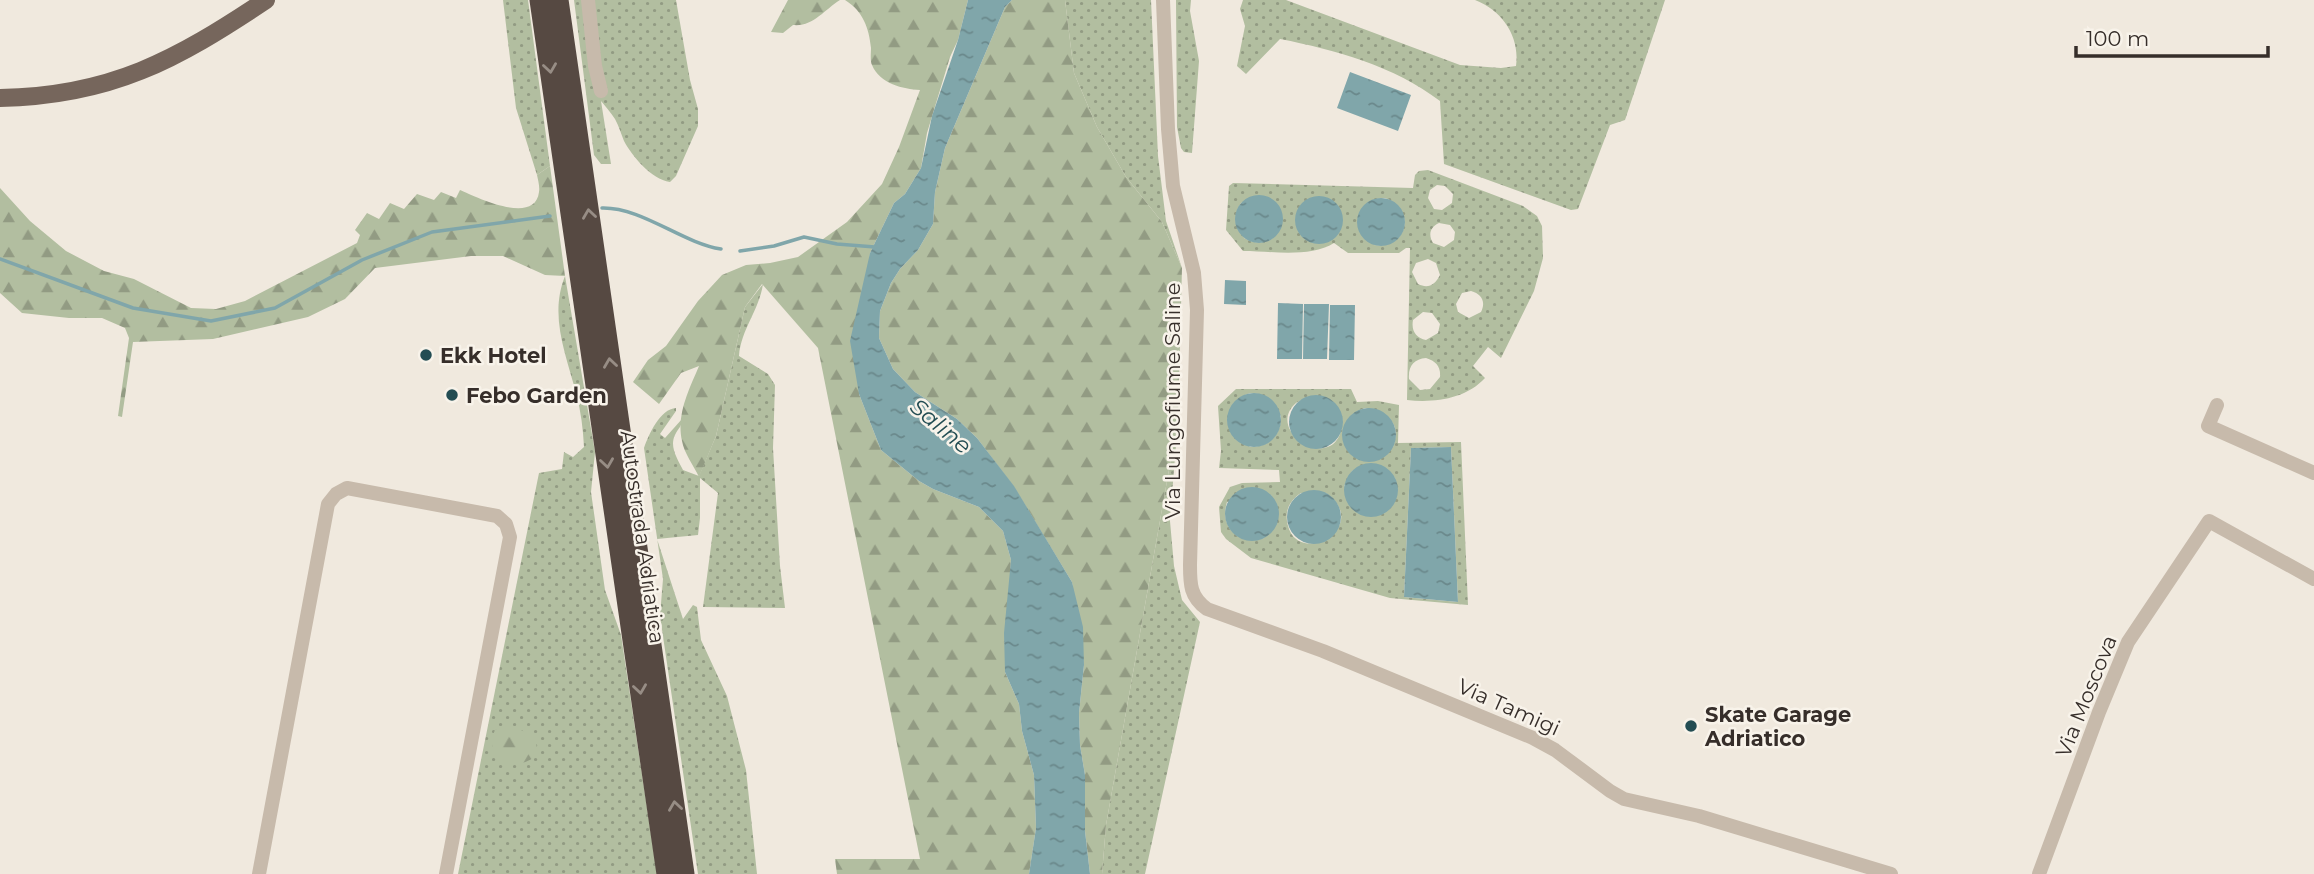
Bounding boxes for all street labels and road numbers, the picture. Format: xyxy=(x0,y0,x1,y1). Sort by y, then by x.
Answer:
street label: Via Lungofiume Saline xyxy=(1160,283,1185,519)
street label: Autostrada Adriatica xyxy=(616,429,670,645)
street label: Via Moscova xyxy=(2050,631,2122,761)
street label: Via Tamigi xyxy=(1454,673,1564,741)

